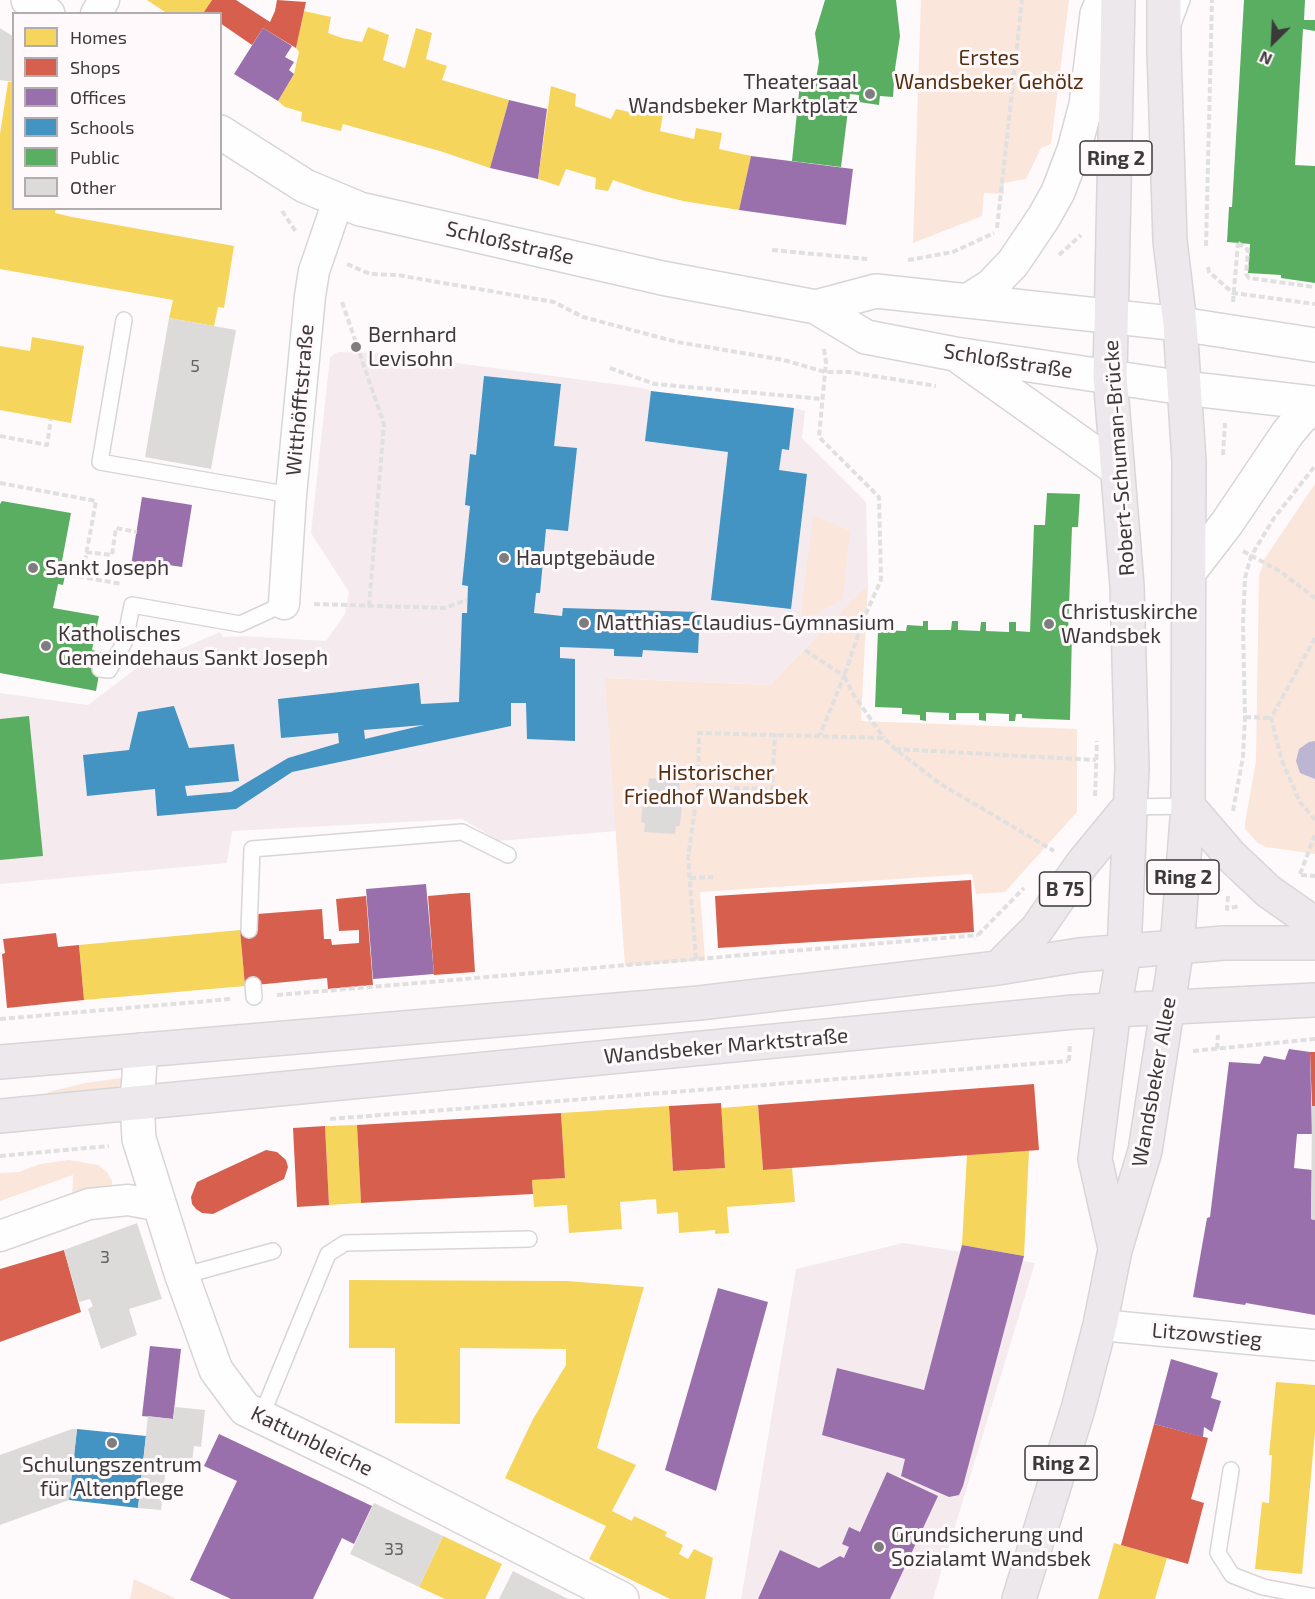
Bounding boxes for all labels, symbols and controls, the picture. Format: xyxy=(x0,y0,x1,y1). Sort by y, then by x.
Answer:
legend xyxy=(12,12,222,210)
north arrow xyxy=(1243,12,1303,72)
text: Homes xyxy=(70,26,127,48)
park label: Erstes Wandsbeker Gehölz xyxy=(894,45,1084,95)
text: N xyxy=(1256,48,1275,70)
text: Shops xyxy=(70,56,120,78)
place label: Theatersaal Wandsbeker Marktplatz xyxy=(628,69,858,119)
text: Offices xyxy=(70,86,126,108)
marker: Theatersaal Wandsbeker Marktplatz xyxy=(863,87,877,101)
text: Schools xyxy=(70,116,134,138)
road number: Ring 2 xyxy=(1080,141,1152,175)
text: Public xyxy=(70,146,120,168)
text: Other xyxy=(70,176,116,198)
street label: Schloßstraße xyxy=(444,216,576,270)
place label: Bernhard Levisohn xyxy=(368,322,457,372)
street label: Witthöfftstraße xyxy=(281,323,319,477)
street label: Schloßstraße xyxy=(942,338,1074,384)
street label: Robert-Schuman-Brücke xyxy=(1098,339,1140,577)
marker: Bernhard Levisohn xyxy=(349,340,363,354)
house number: 5 xyxy=(190,355,200,377)
place label: Hauptgebäude xyxy=(516,545,655,571)
marker: Hauptgebäude xyxy=(497,551,511,565)
place label: Sankt Joseph xyxy=(45,555,169,581)
marker: Sankt Joseph xyxy=(26,561,40,575)
place label: Christuskirche Wandsbek xyxy=(1061,599,1198,649)
place label: Matthias-Claudius-Gymnasium xyxy=(596,610,895,636)
marker: Matthias-Claudius-Gymnasium xyxy=(577,616,591,630)
marker: Christuskirche Wandsbek xyxy=(1042,617,1056,631)
place label: Katholisches Gemeindehaus Sankt Joseph xyxy=(58,621,328,671)
marker: Katholisches Gemeindehaus Sankt Joseph xyxy=(39,639,53,653)
park label: Historischer Friedhof Wandsbek xyxy=(624,760,808,810)
road number: Ring 2 xyxy=(1147,860,1219,894)
road number: B 75 xyxy=(1040,872,1090,906)
street label: Wandsbeker Allee xyxy=(1127,995,1181,1169)
street label: Wandsbeker Marktstraße xyxy=(603,1023,849,1069)
house number: 3 xyxy=(100,1246,110,1268)
street label: Litzowstieg xyxy=(1151,1318,1263,1352)
street label: Kattunbleiche xyxy=(247,1401,377,1481)
marker: Schulungszentrum für Altenpflege xyxy=(105,1436,119,1450)
road number: Ring 2 xyxy=(1025,1446,1097,1480)
place label: Schulungszentrum für Altenpflege xyxy=(22,1452,202,1502)
place label: Grundsicherung und Sozialamt Wandsbek xyxy=(891,1522,1091,1572)
house number: 33 xyxy=(384,1538,404,1560)
marker: Grundsicherung und Sozialamt Wandsbek xyxy=(872,1540,886,1554)

